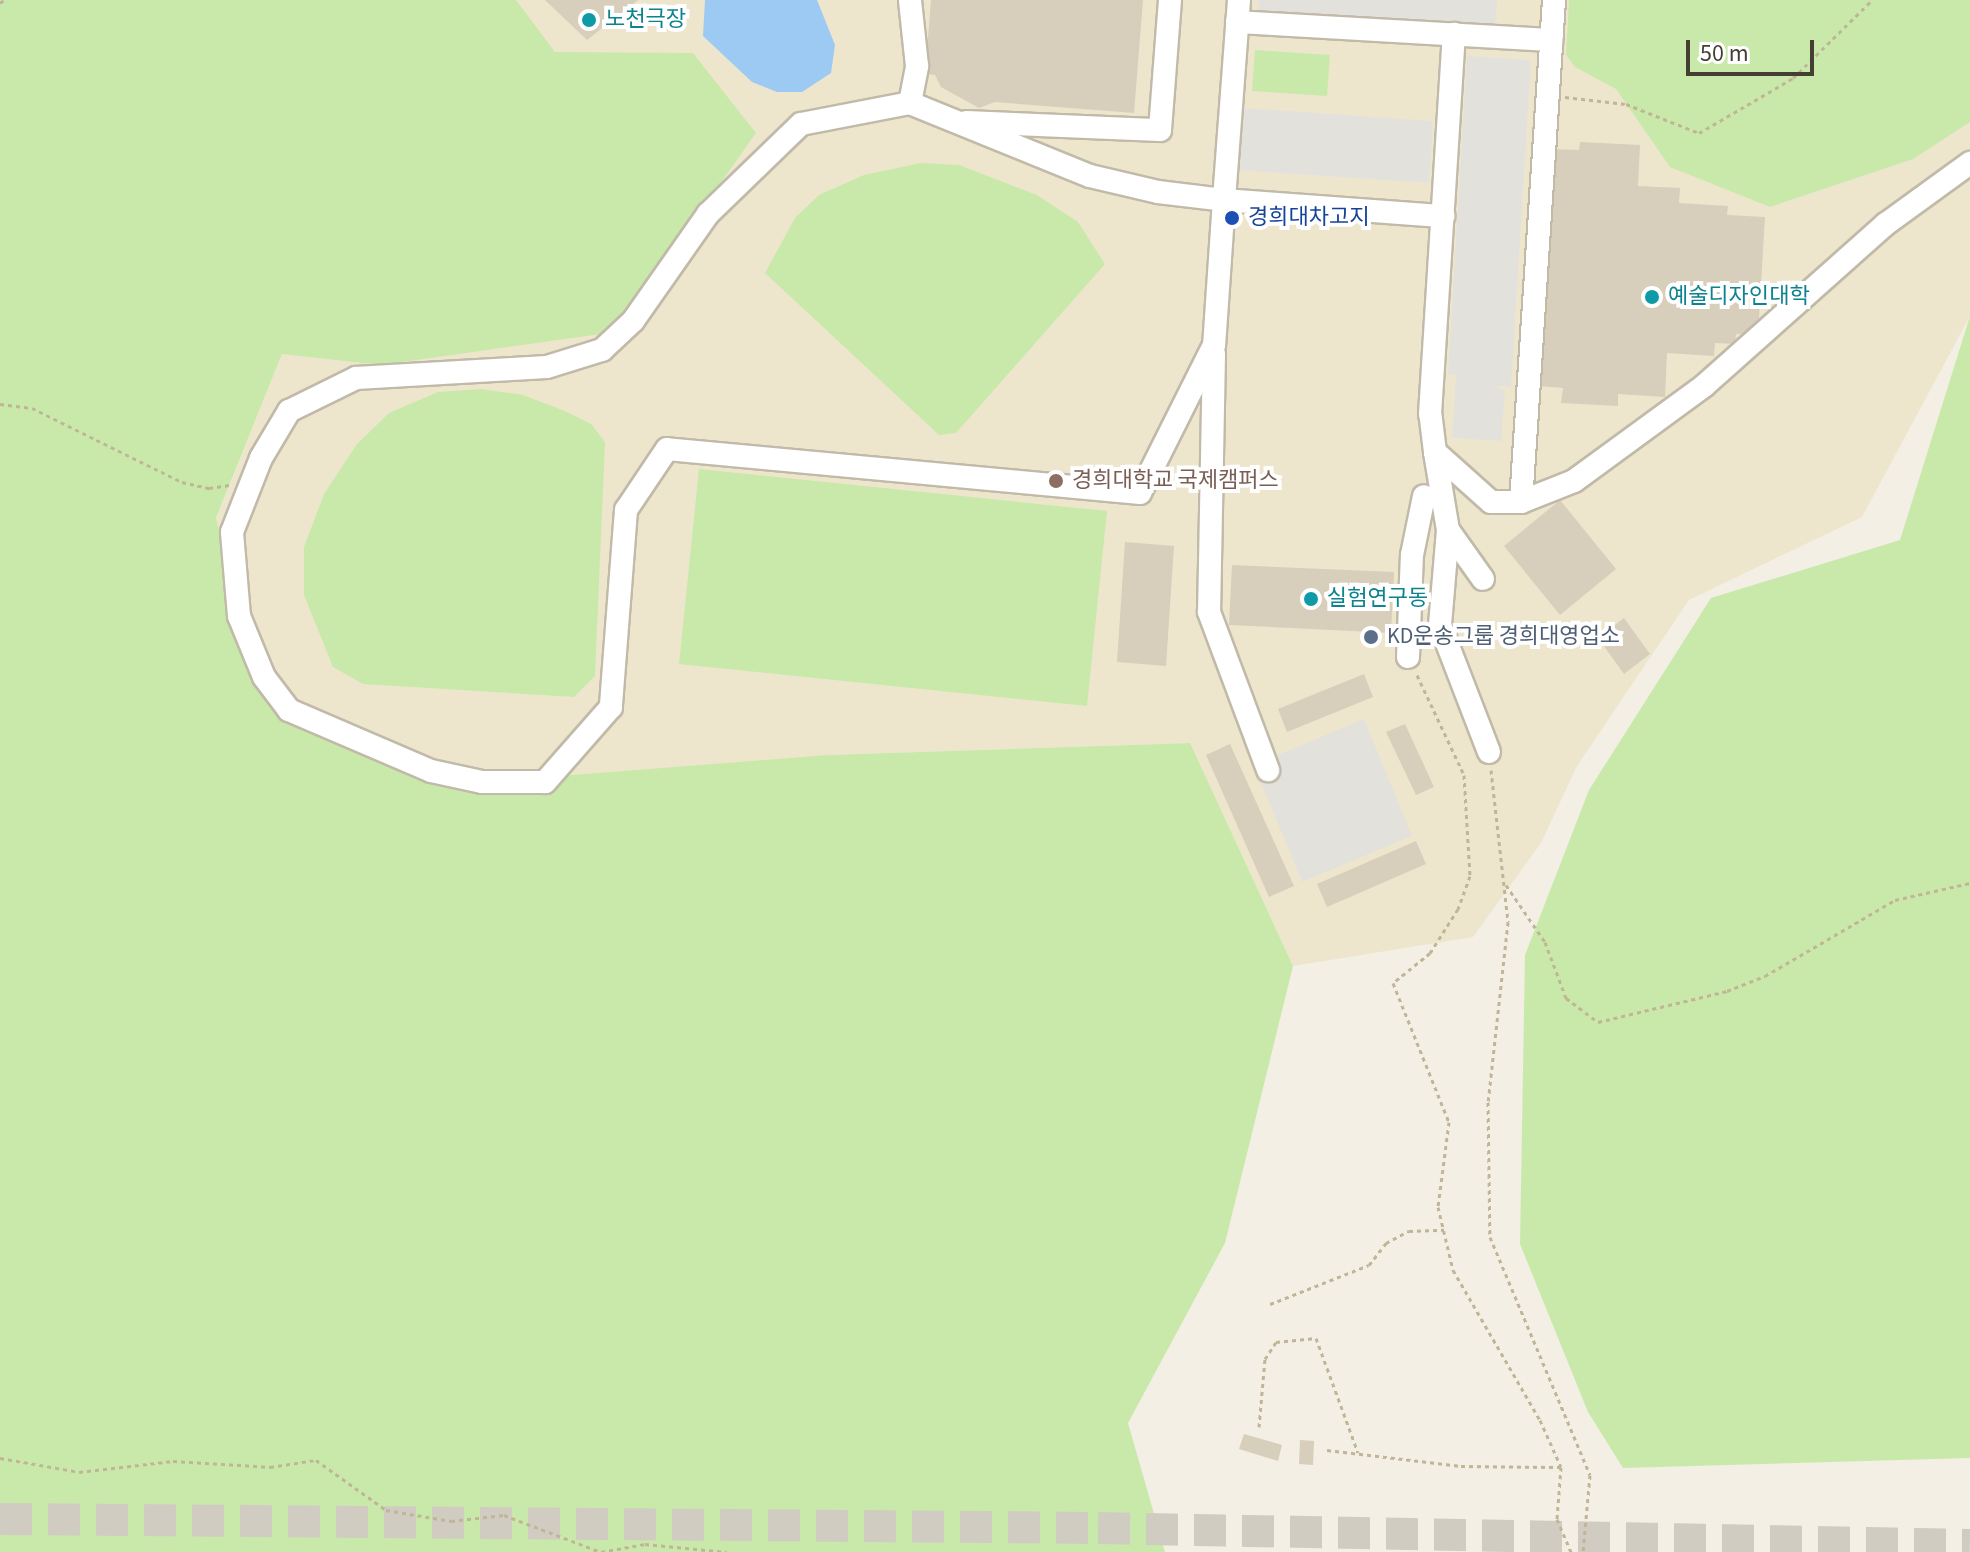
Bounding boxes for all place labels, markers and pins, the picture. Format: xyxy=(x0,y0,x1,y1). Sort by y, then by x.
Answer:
place label: 노천극장 xyxy=(605,7,686,33)
marker: 노천극장 xyxy=(580,11,598,29)
place label: 경희대차고지 xyxy=(1248,205,1369,231)
marker: 경희대차고지 xyxy=(1223,209,1241,227)
place label: 예술디자인대학 xyxy=(1668,284,1810,310)
marker: 예술디자인대학 xyxy=(1643,288,1661,306)
place label: 경희대학교 국제캠퍼스 xyxy=(1072,468,1279,494)
marker: 경희대학교 국제캠퍼스 xyxy=(1047,472,1065,490)
place label: 실험연구동 xyxy=(1327,586,1428,612)
marker: 실험연구동 xyxy=(1302,590,1320,608)
place label: KD운송그룹 경희대영업소 xyxy=(1387,624,1620,650)
marker: KD운송그룹 경희대영업소 xyxy=(1362,628,1380,646)

